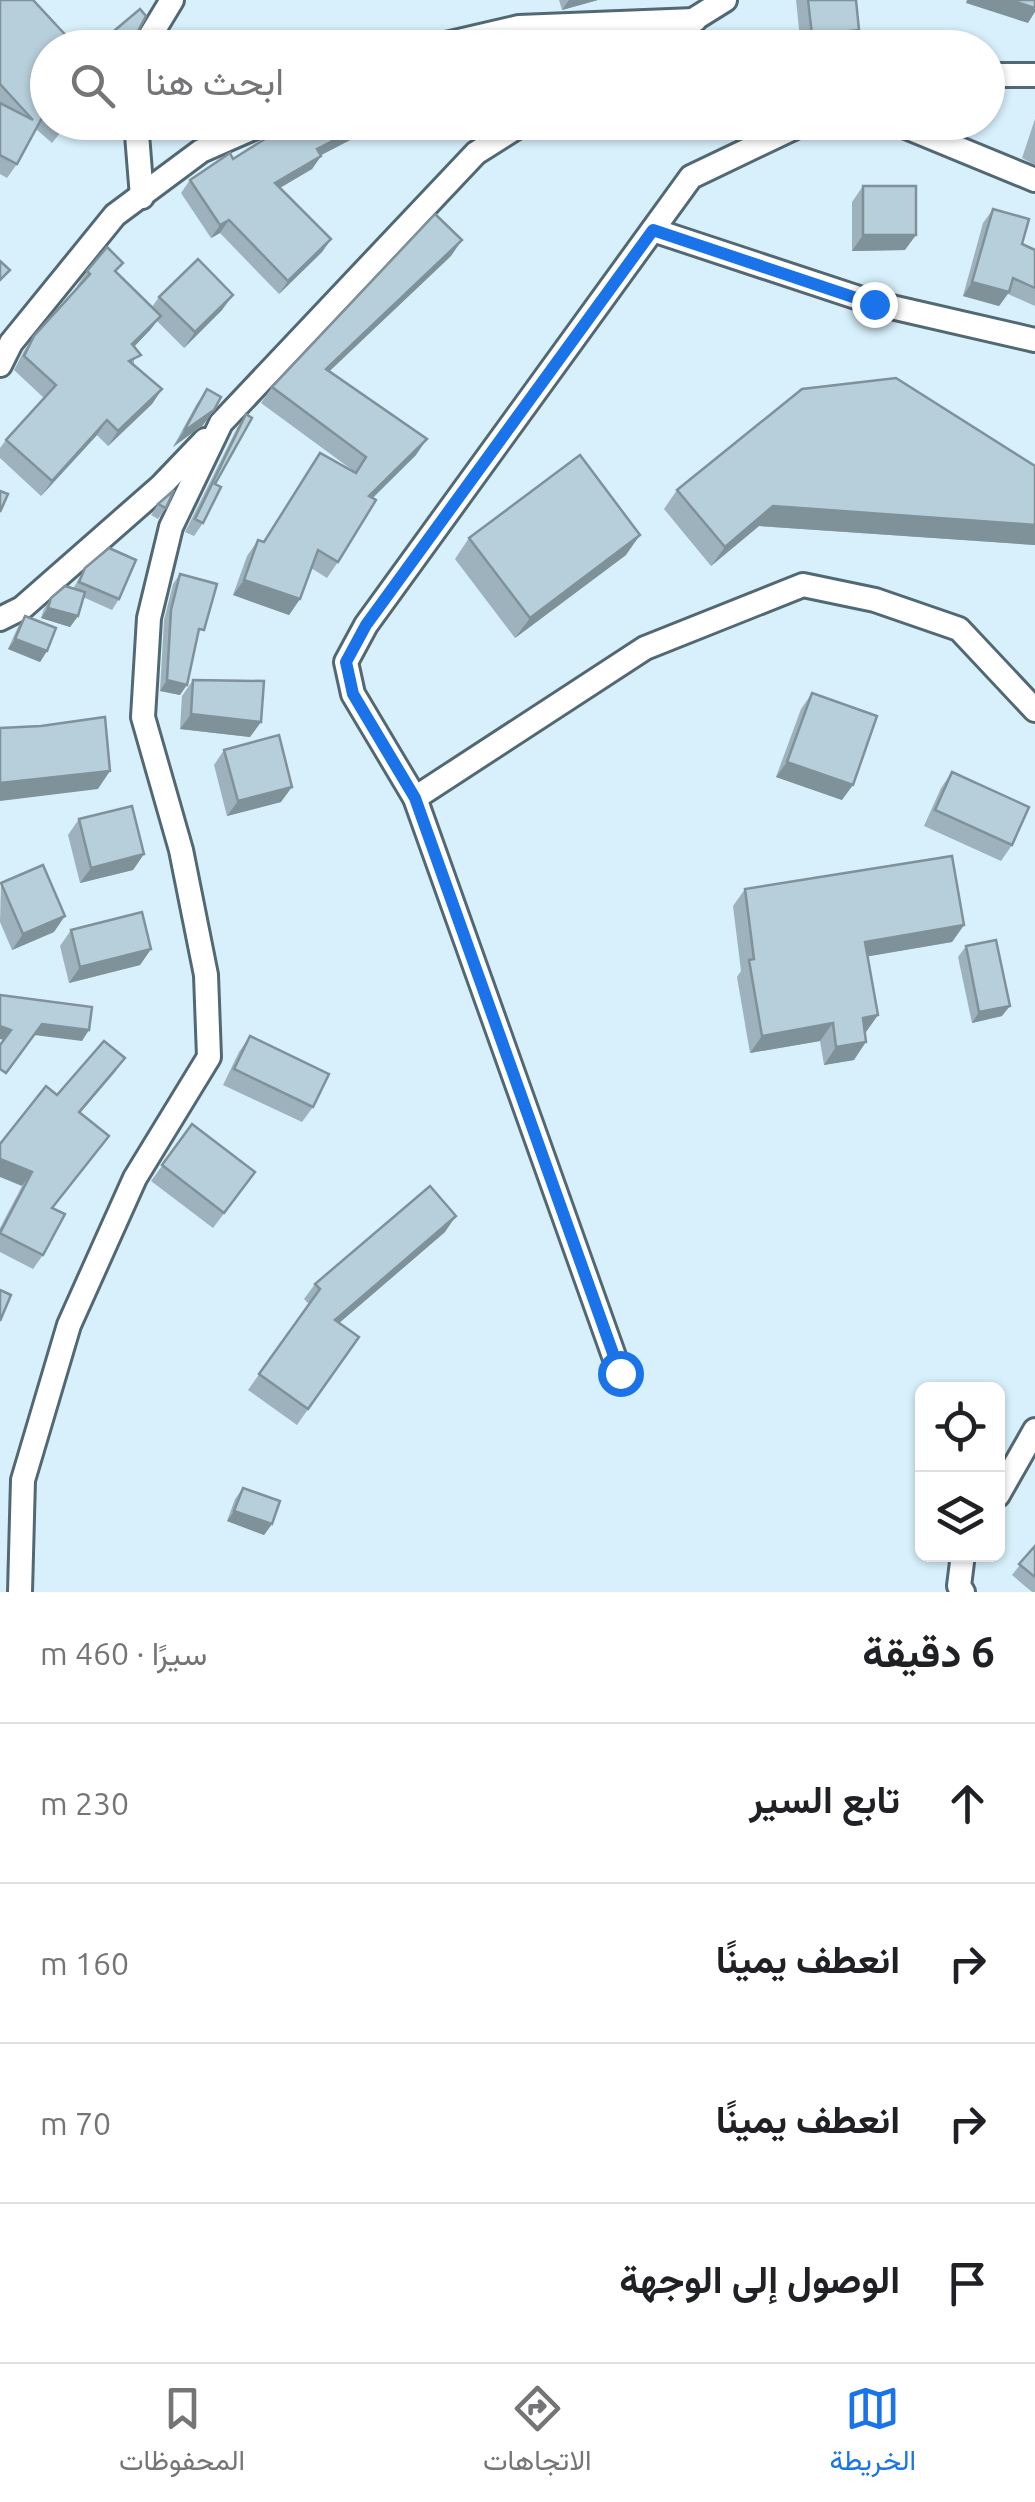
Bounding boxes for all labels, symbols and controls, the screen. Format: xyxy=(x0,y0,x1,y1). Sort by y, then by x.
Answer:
search box xyxy=(30,30,1005,140)
icon: search xyxy=(65,58,120,113)
text: ابحث هنا xyxy=(145,60,284,102)
route end xyxy=(852,282,898,328)
route start xyxy=(598,1351,644,1397)
map controls xyxy=(915,1382,1005,1562)
button: locate xyxy=(915,1382,1005,1472)
button: layers xyxy=(915,1472,1005,1562)
text: 6 دقيقة xyxy=(862,1628,995,1675)
text: سيرًا · 460 m xyxy=(40,1635,207,1671)
icon: ahead xyxy=(940,1776,995,1831)
text: تابع السير xyxy=(749,1778,900,1820)
text: 230 m xyxy=(40,1785,129,1821)
icon: right xyxy=(940,1936,995,1991)
text: انعطف يمينًا xyxy=(716,1938,900,1980)
text: 160 m xyxy=(40,1945,129,1981)
icon: right xyxy=(940,2096,995,2151)
text: انعطف يمينًا xyxy=(716,2098,900,2140)
text: 70 m xyxy=(40,2105,111,2141)
icon: arrive xyxy=(940,2256,995,2311)
text: الوصول إلى الوجهة xyxy=(619,2258,900,2300)
tab: المحفوظات xyxy=(119,2381,245,2485)
tab: الاتجاهات xyxy=(483,2381,592,2485)
tab: الخريطة xyxy=(829,2381,916,2485)

